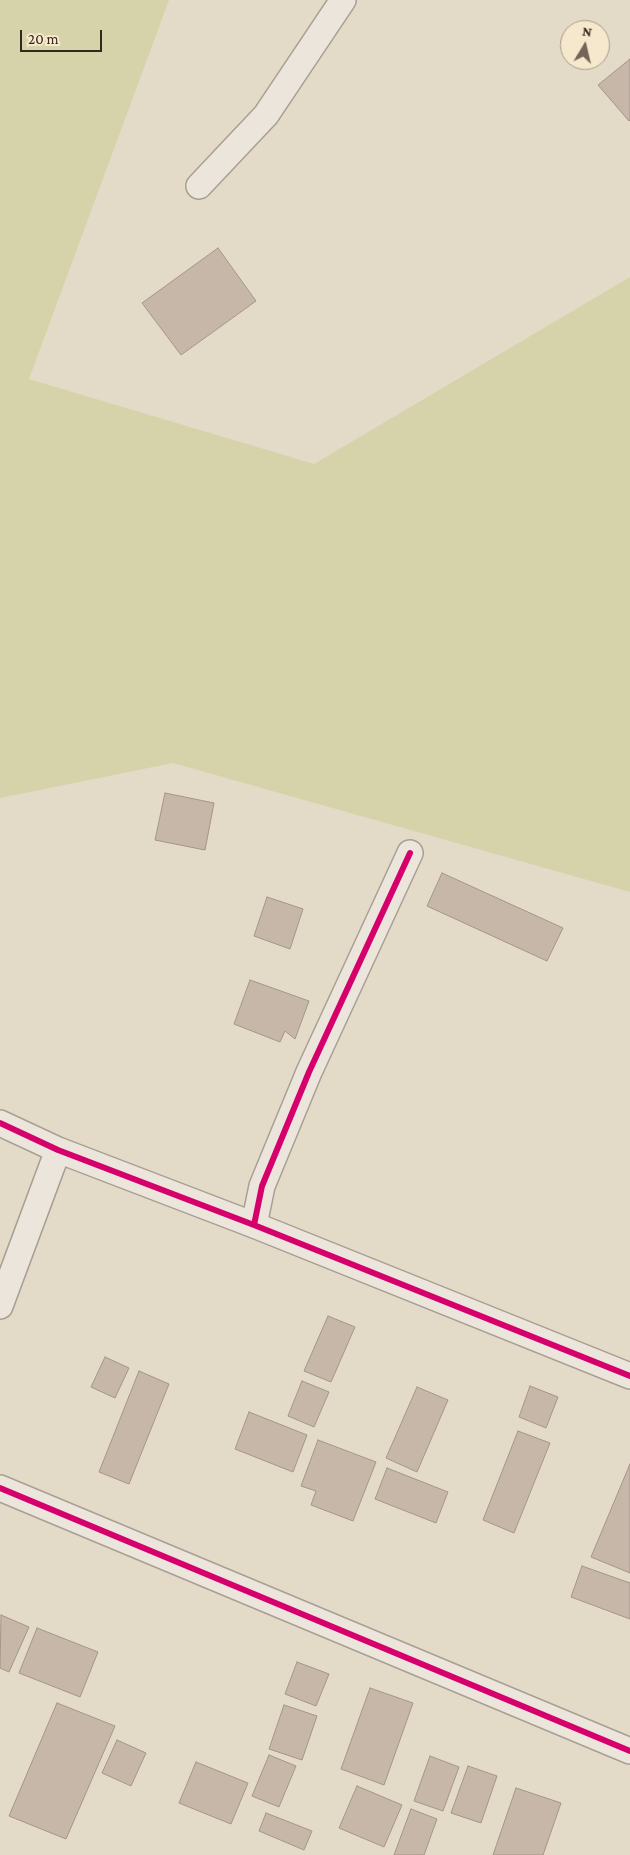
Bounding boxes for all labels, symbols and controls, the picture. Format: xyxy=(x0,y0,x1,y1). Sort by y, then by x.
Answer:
scale bar xyxy=(22,20,105,52)
north arrow xyxy=(560,20,610,70)
text: N xyxy=(581,23,593,40)
text: 20 m xyxy=(28,31,59,47)

